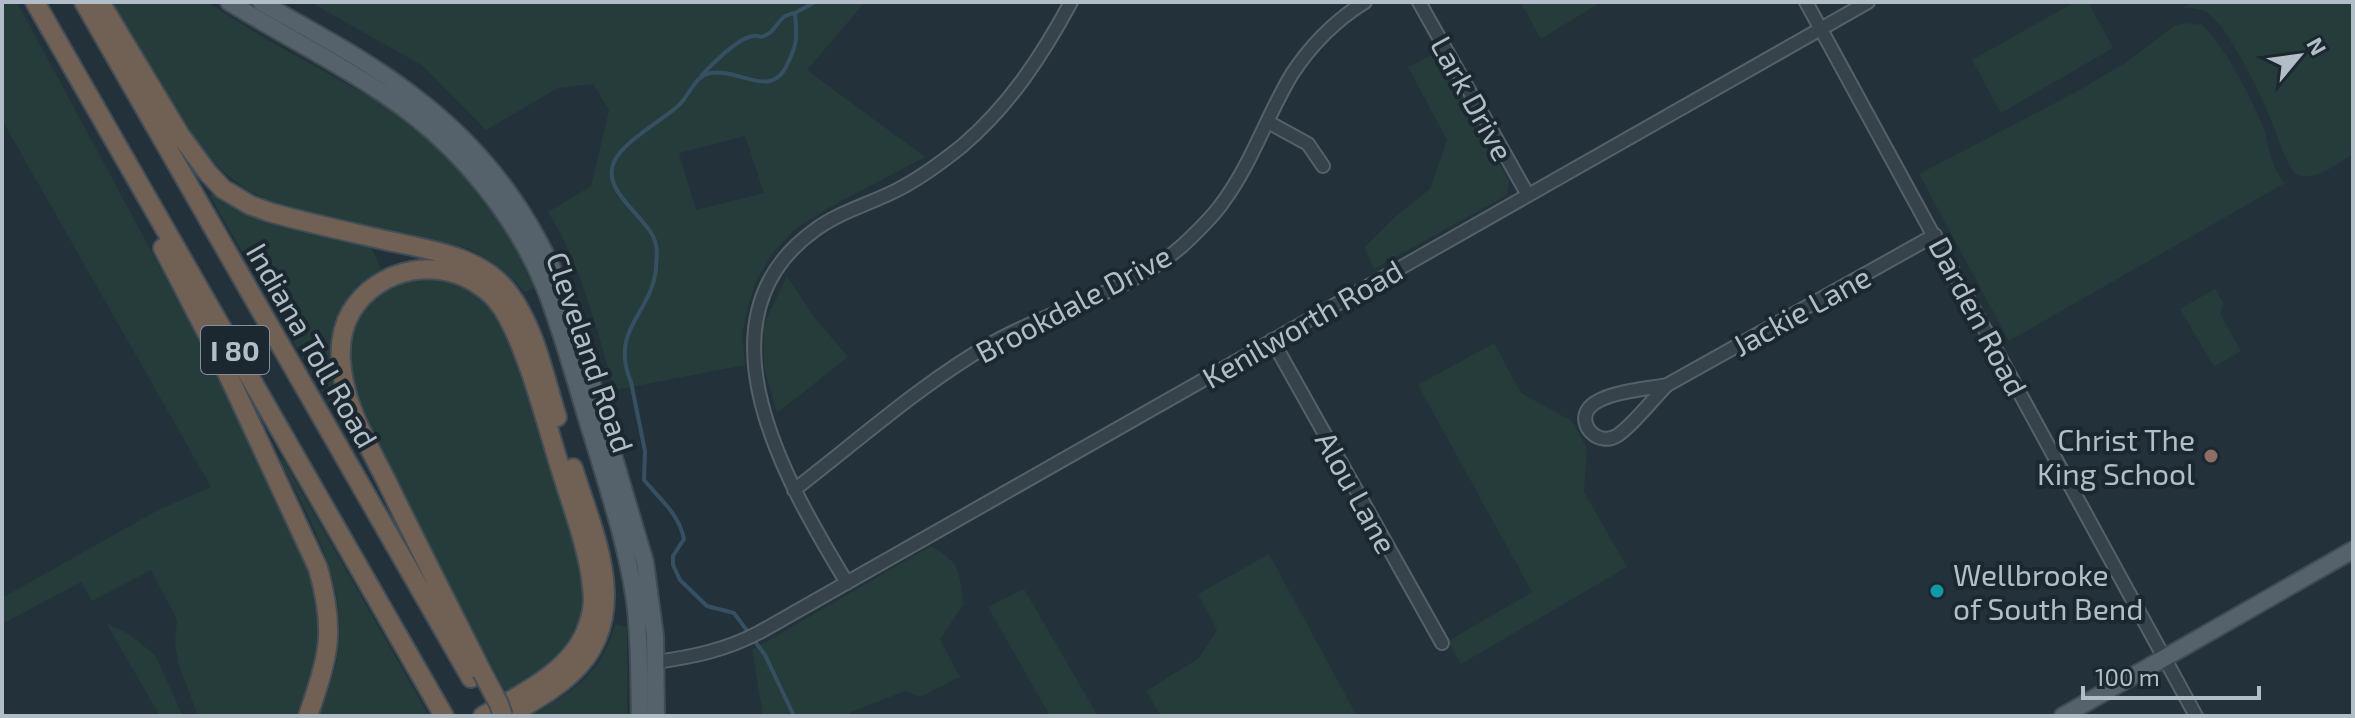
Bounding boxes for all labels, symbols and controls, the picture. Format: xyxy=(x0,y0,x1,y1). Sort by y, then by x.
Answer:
north arrow xyxy=(2259,16,2339,96)
street label: Lark Drive xyxy=(1424,29,1522,167)
text: N xyxy=(2302,33,2333,59)
street label: Darden Road xyxy=(1922,230,2036,402)
street label: Indiana Toll Road xyxy=(240,236,386,454)
street label: Brookdale Drive xyxy=(969,236,1177,370)
street label: Cleveland Road xyxy=(540,247,642,457)
street label: Kenilworth Road xyxy=(1196,251,1408,395)
street label: Jackie Lane xyxy=(1726,257,1876,363)
road number: I 80 xyxy=(201,326,269,374)
place label: Christ The King School xyxy=(2037,421,2195,491)
street label: Alou Lane xyxy=(1309,425,1405,559)
marker: Christ The King School xyxy=(2202,447,2220,465)
place label: Wellbrooke of South Bend xyxy=(1953,556,2143,626)
marker: Wellbrooke of South Bend xyxy=(1928,582,1946,600)
scale bar xyxy=(2083,650,2259,700)
text: 100 m xyxy=(2095,662,2160,691)

